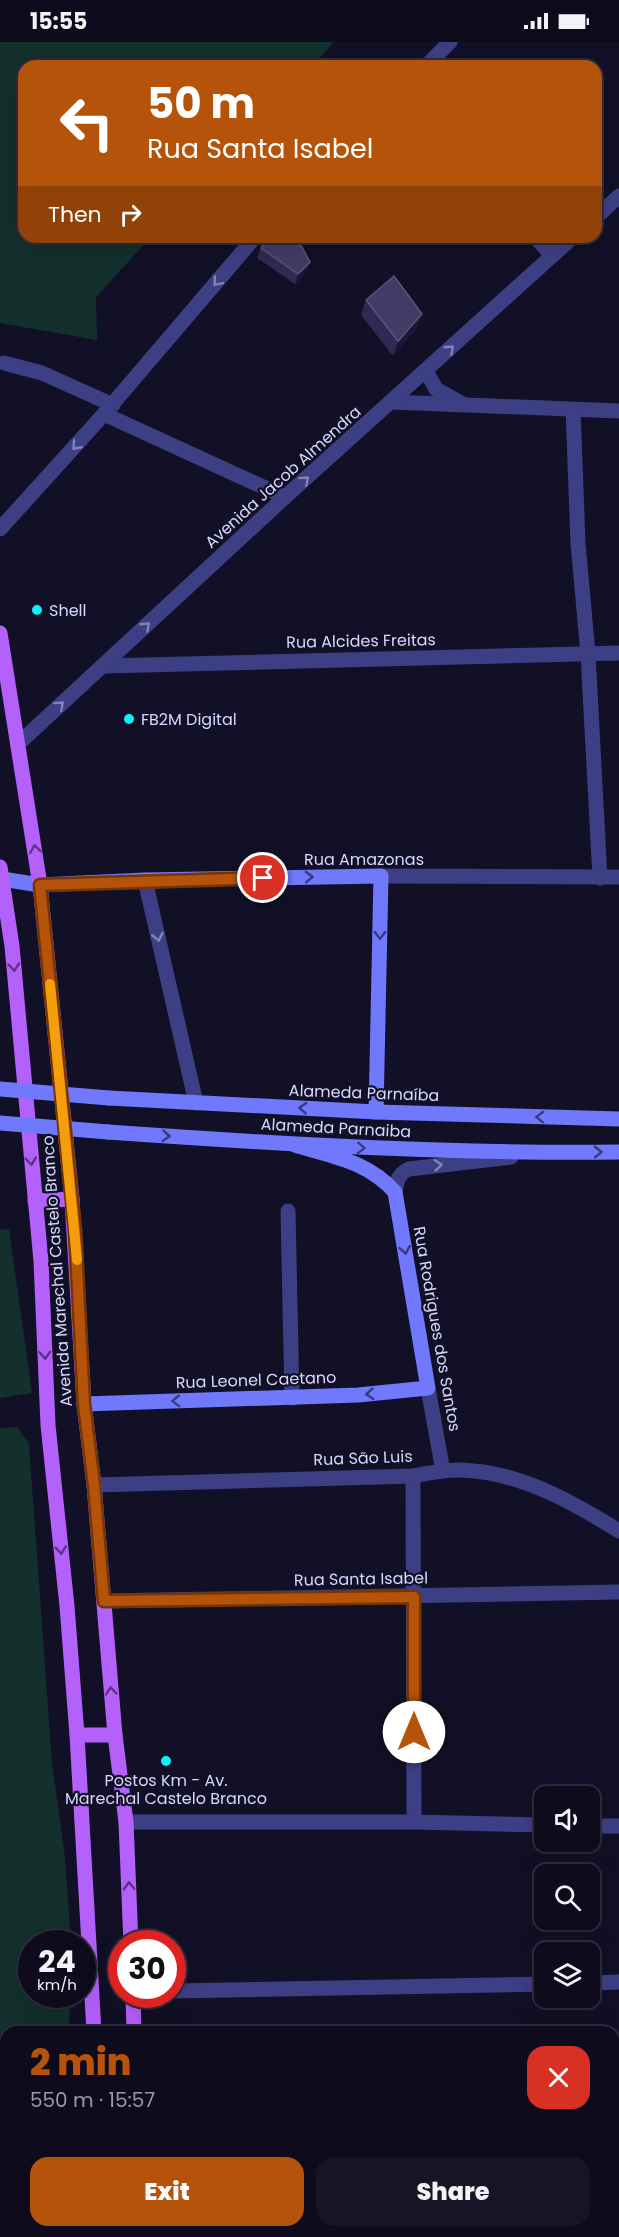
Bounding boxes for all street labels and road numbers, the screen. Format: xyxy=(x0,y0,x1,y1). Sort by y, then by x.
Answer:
street label: Avenida Jacob Almendra xyxy=(200,401,366,553)
street label: Rua Alcides Freitas xyxy=(286,628,436,654)
street label: Rua Amazonas xyxy=(304,848,424,871)
street label: Alameda Parnaíba xyxy=(288,1079,440,1107)
street label: Alameda Parnaiba xyxy=(260,1113,412,1143)
street label: Avenida Marechal Castelo Branco xyxy=(36,1135,78,1407)
street label: Rua Rodrigues dos Santos xyxy=(408,1225,466,1433)
street label: Rua Leonel Caetano xyxy=(175,1366,337,1394)
street label: Rua São Luis xyxy=(313,1445,413,1471)
street label: Rua Santa Isabel xyxy=(294,1566,428,1592)

